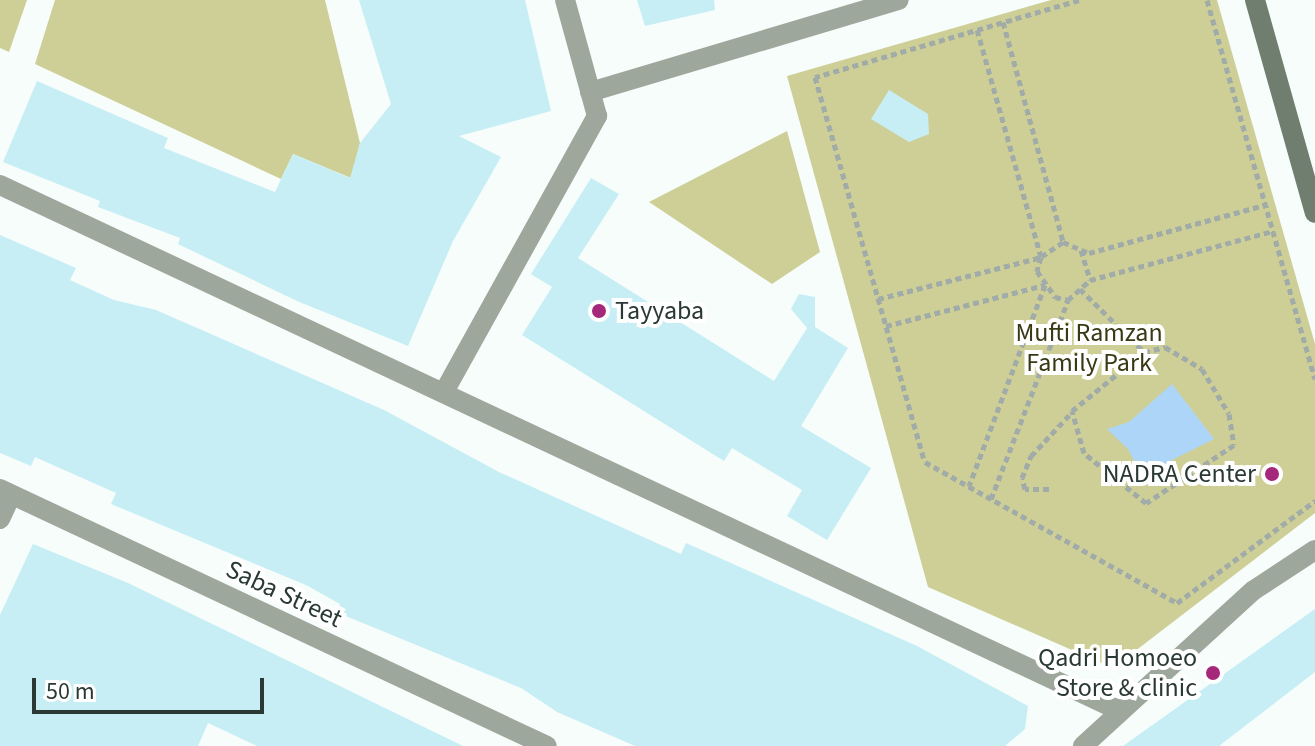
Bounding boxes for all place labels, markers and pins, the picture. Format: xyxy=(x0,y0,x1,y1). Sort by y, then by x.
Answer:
place label: Tayyaba xyxy=(615,295,704,327)
marker: Tayyaba xyxy=(590,302,608,320)
place label: NADRA Center xyxy=(1103,458,1256,490)
marker: NADRA Center xyxy=(1263,465,1281,483)
place label: Qadri Homoeo Store & clinic xyxy=(1038,642,1197,704)
marker: Qadri Homoeo Store & clinic xyxy=(1204,664,1222,682)

